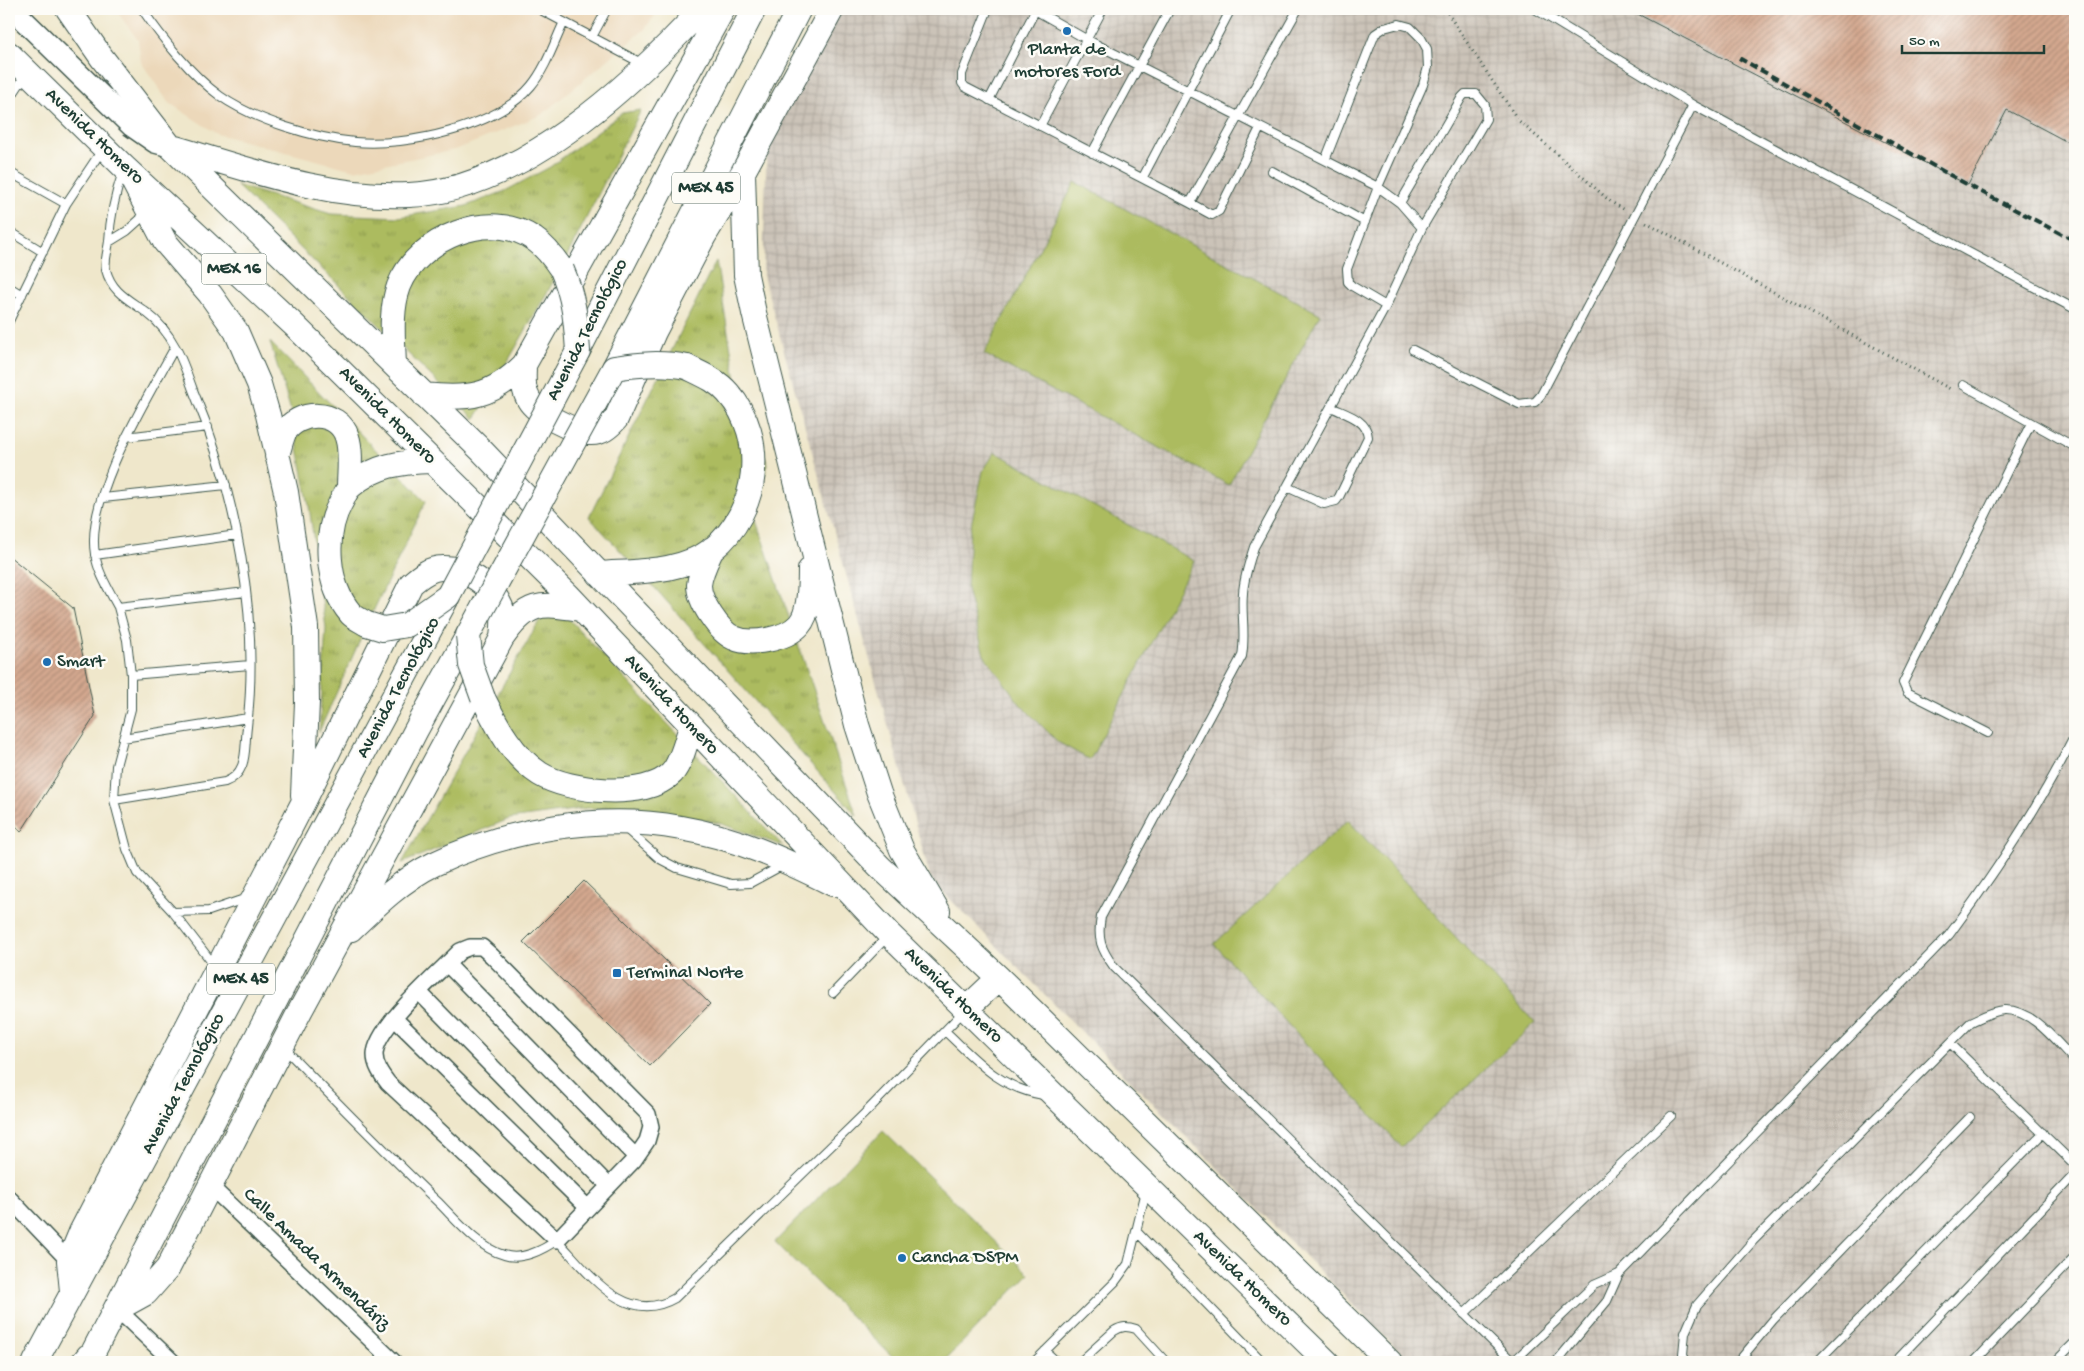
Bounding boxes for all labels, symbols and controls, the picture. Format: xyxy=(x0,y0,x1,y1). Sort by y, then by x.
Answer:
scale bar xyxy=(1902,22,2044,54)
marker: Planta de motores Ford xyxy=(1061,25,1073,37)
text: 50 m xyxy=(1909,33,1940,51)
place label: Planta de motores Ford xyxy=(1014,39,1122,84)
street label: Avenida Homero xyxy=(40,84,149,190)
road number: MEX 45 xyxy=(672,172,740,204)
road number: MEX 16 xyxy=(202,253,266,284)
street label: Avenida Tecnológico xyxy=(542,255,634,405)
street label: Avenida Homero xyxy=(333,362,441,470)
street label: Avenida Tecnológico xyxy=(352,613,446,762)
street label: Avenida Homero xyxy=(618,650,724,760)
place label: Smart xyxy=(57,651,107,674)
marker: Smart xyxy=(41,656,53,668)
street label: Avenida Homero xyxy=(899,943,1008,1049)
place label: Terminal Norte xyxy=(626,962,743,985)
road number: MEX 45 xyxy=(207,964,275,994)
marker: Terminal Norte xyxy=(611,967,623,979)
street label: Avenida Tecnológico xyxy=(137,1009,231,1158)
street label: Calle Amada Armendáriz xyxy=(237,1184,395,1337)
street label: Avenida Homero xyxy=(1188,1226,1297,1332)
place label: Cancha DSPM xyxy=(912,1247,1019,1270)
marker: Cancha DSPM xyxy=(896,1252,908,1264)

